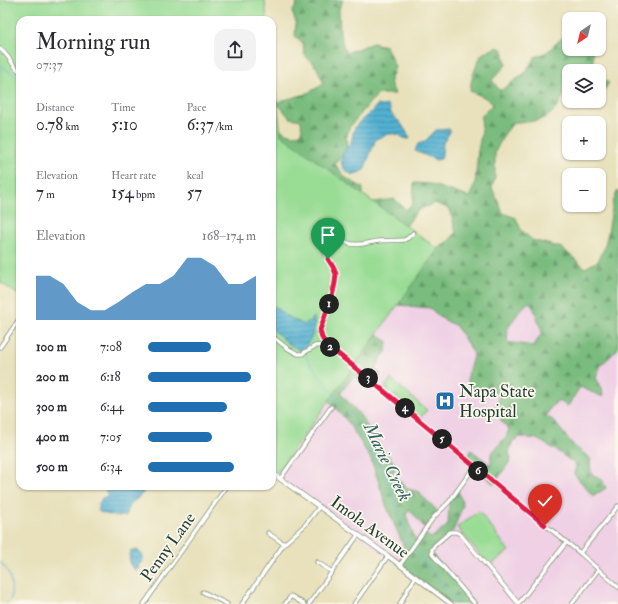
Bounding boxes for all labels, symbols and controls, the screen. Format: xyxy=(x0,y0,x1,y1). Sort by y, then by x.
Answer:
north arrow xyxy=(562,12,606,56)
map controls xyxy=(562,12,606,212)
text: Morning run xyxy=(36,28,151,56)
button: share xyxy=(214,29,256,71)
text: 07:37 xyxy=(36,57,63,73)
button: layers xyxy=(562,64,606,108)
text: Distance xyxy=(36,101,74,114)
text: Time xyxy=(111,101,135,114)
text: Pace xyxy=(187,101,206,114)
text: 0.78 xyxy=(36,114,63,135)
text: 5:10 xyxy=(111,114,138,135)
text: 6:37 xyxy=(187,114,214,135)
button: + xyxy=(562,116,606,160)
text: km xyxy=(63,120,79,133)
text: /km xyxy=(214,120,233,133)
button: − xyxy=(562,168,606,212)
text: Elevation xyxy=(36,169,78,182)
text: Heart rate xyxy=(111,169,156,182)
text: kcal xyxy=(187,169,204,182)
text: 7 xyxy=(36,182,44,203)
text: 154 xyxy=(111,182,134,203)
text: 57 xyxy=(187,182,202,203)
text: m xyxy=(44,188,55,201)
text: bpm xyxy=(134,188,155,201)
pin xyxy=(311,218,345,259)
icon: arrive xyxy=(317,224,339,246)
text: Elevation xyxy=(36,228,86,244)
text: 168–174 m xyxy=(202,228,256,244)
pin: 1 xyxy=(319,294,339,314)
text: 1 xyxy=(327,297,331,310)
pin: 2 xyxy=(320,337,340,357)
text: 100 m xyxy=(36,339,67,355)
text: 7:08 xyxy=(100,339,122,355)
text: 2 xyxy=(327,340,333,353)
pin: 3 xyxy=(358,368,378,388)
text: 200 m xyxy=(36,369,69,385)
text: 6:18 xyxy=(100,369,121,385)
text: 3 xyxy=(366,371,370,384)
place label: Napa State Hospital xyxy=(459,381,535,423)
hospital icon: Napa State Hospital xyxy=(434,390,456,412)
pin: 4 xyxy=(395,398,415,418)
text: 300 m xyxy=(36,399,67,415)
text: 6:44 xyxy=(100,399,124,415)
text: 4 xyxy=(402,401,408,414)
water label: Marie Creek xyxy=(358,418,416,505)
text: 400 m xyxy=(36,429,69,445)
text: 7:05 xyxy=(100,429,122,445)
pin: 5 xyxy=(432,429,452,449)
text: 5 xyxy=(440,432,444,445)
text: 500 m xyxy=(36,459,68,475)
text: 6:34 xyxy=(100,459,122,475)
pin: 6 xyxy=(468,461,488,481)
text: 6 xyxy=(475,464,481,477)
pin xyxy=(528,484,562,525)
icon: check xyxy=(534,490,556,512)
street label: Imola Avenue xyxy=(327,491,413,563)
street label: Penny Lane xyxy=(136,508,201,586)

